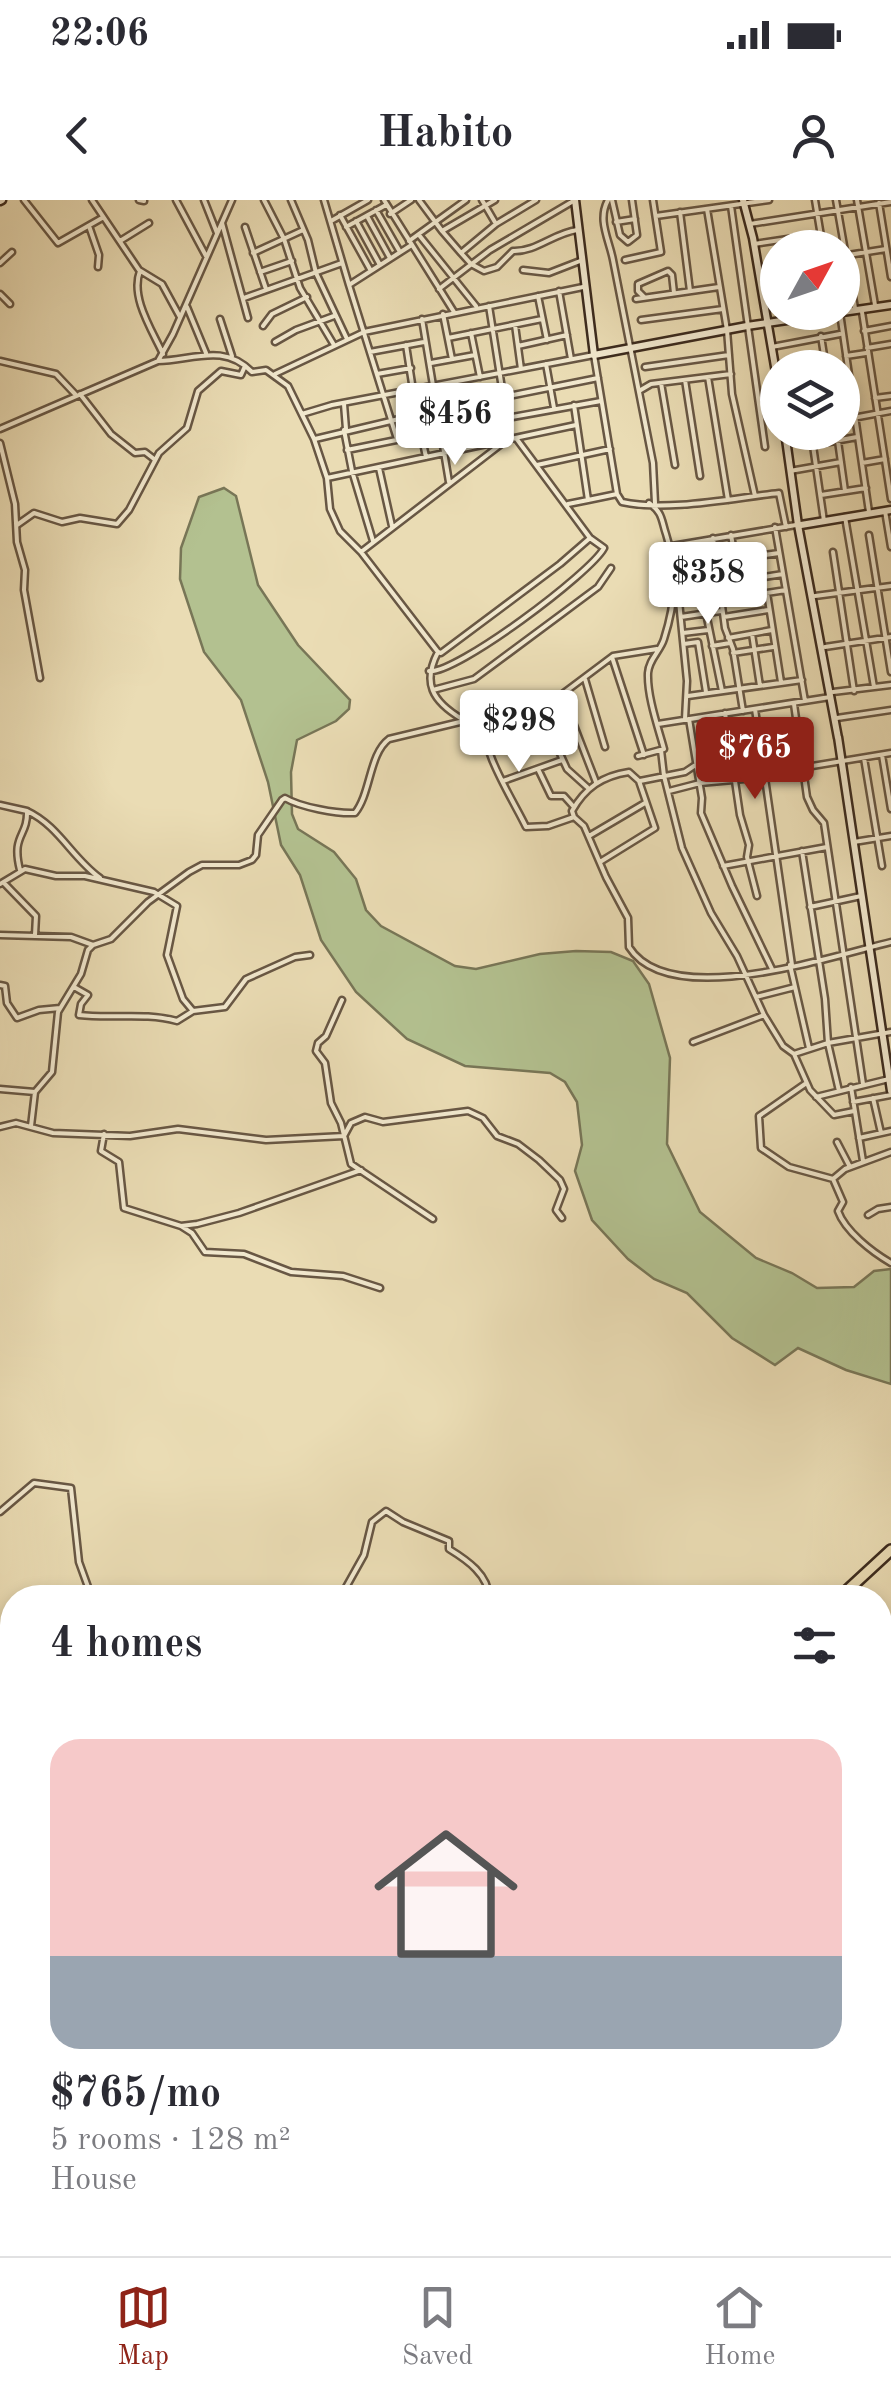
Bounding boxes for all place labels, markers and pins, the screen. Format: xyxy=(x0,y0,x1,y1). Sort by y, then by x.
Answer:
pin: $456 xyxy=(396,383,514,468)
pin: $358 xyxy=(649,542,767,627)
pin: $298 xyxy=(460,690,578,775)
pin: $765 xyxy=(696,717,814,802)

